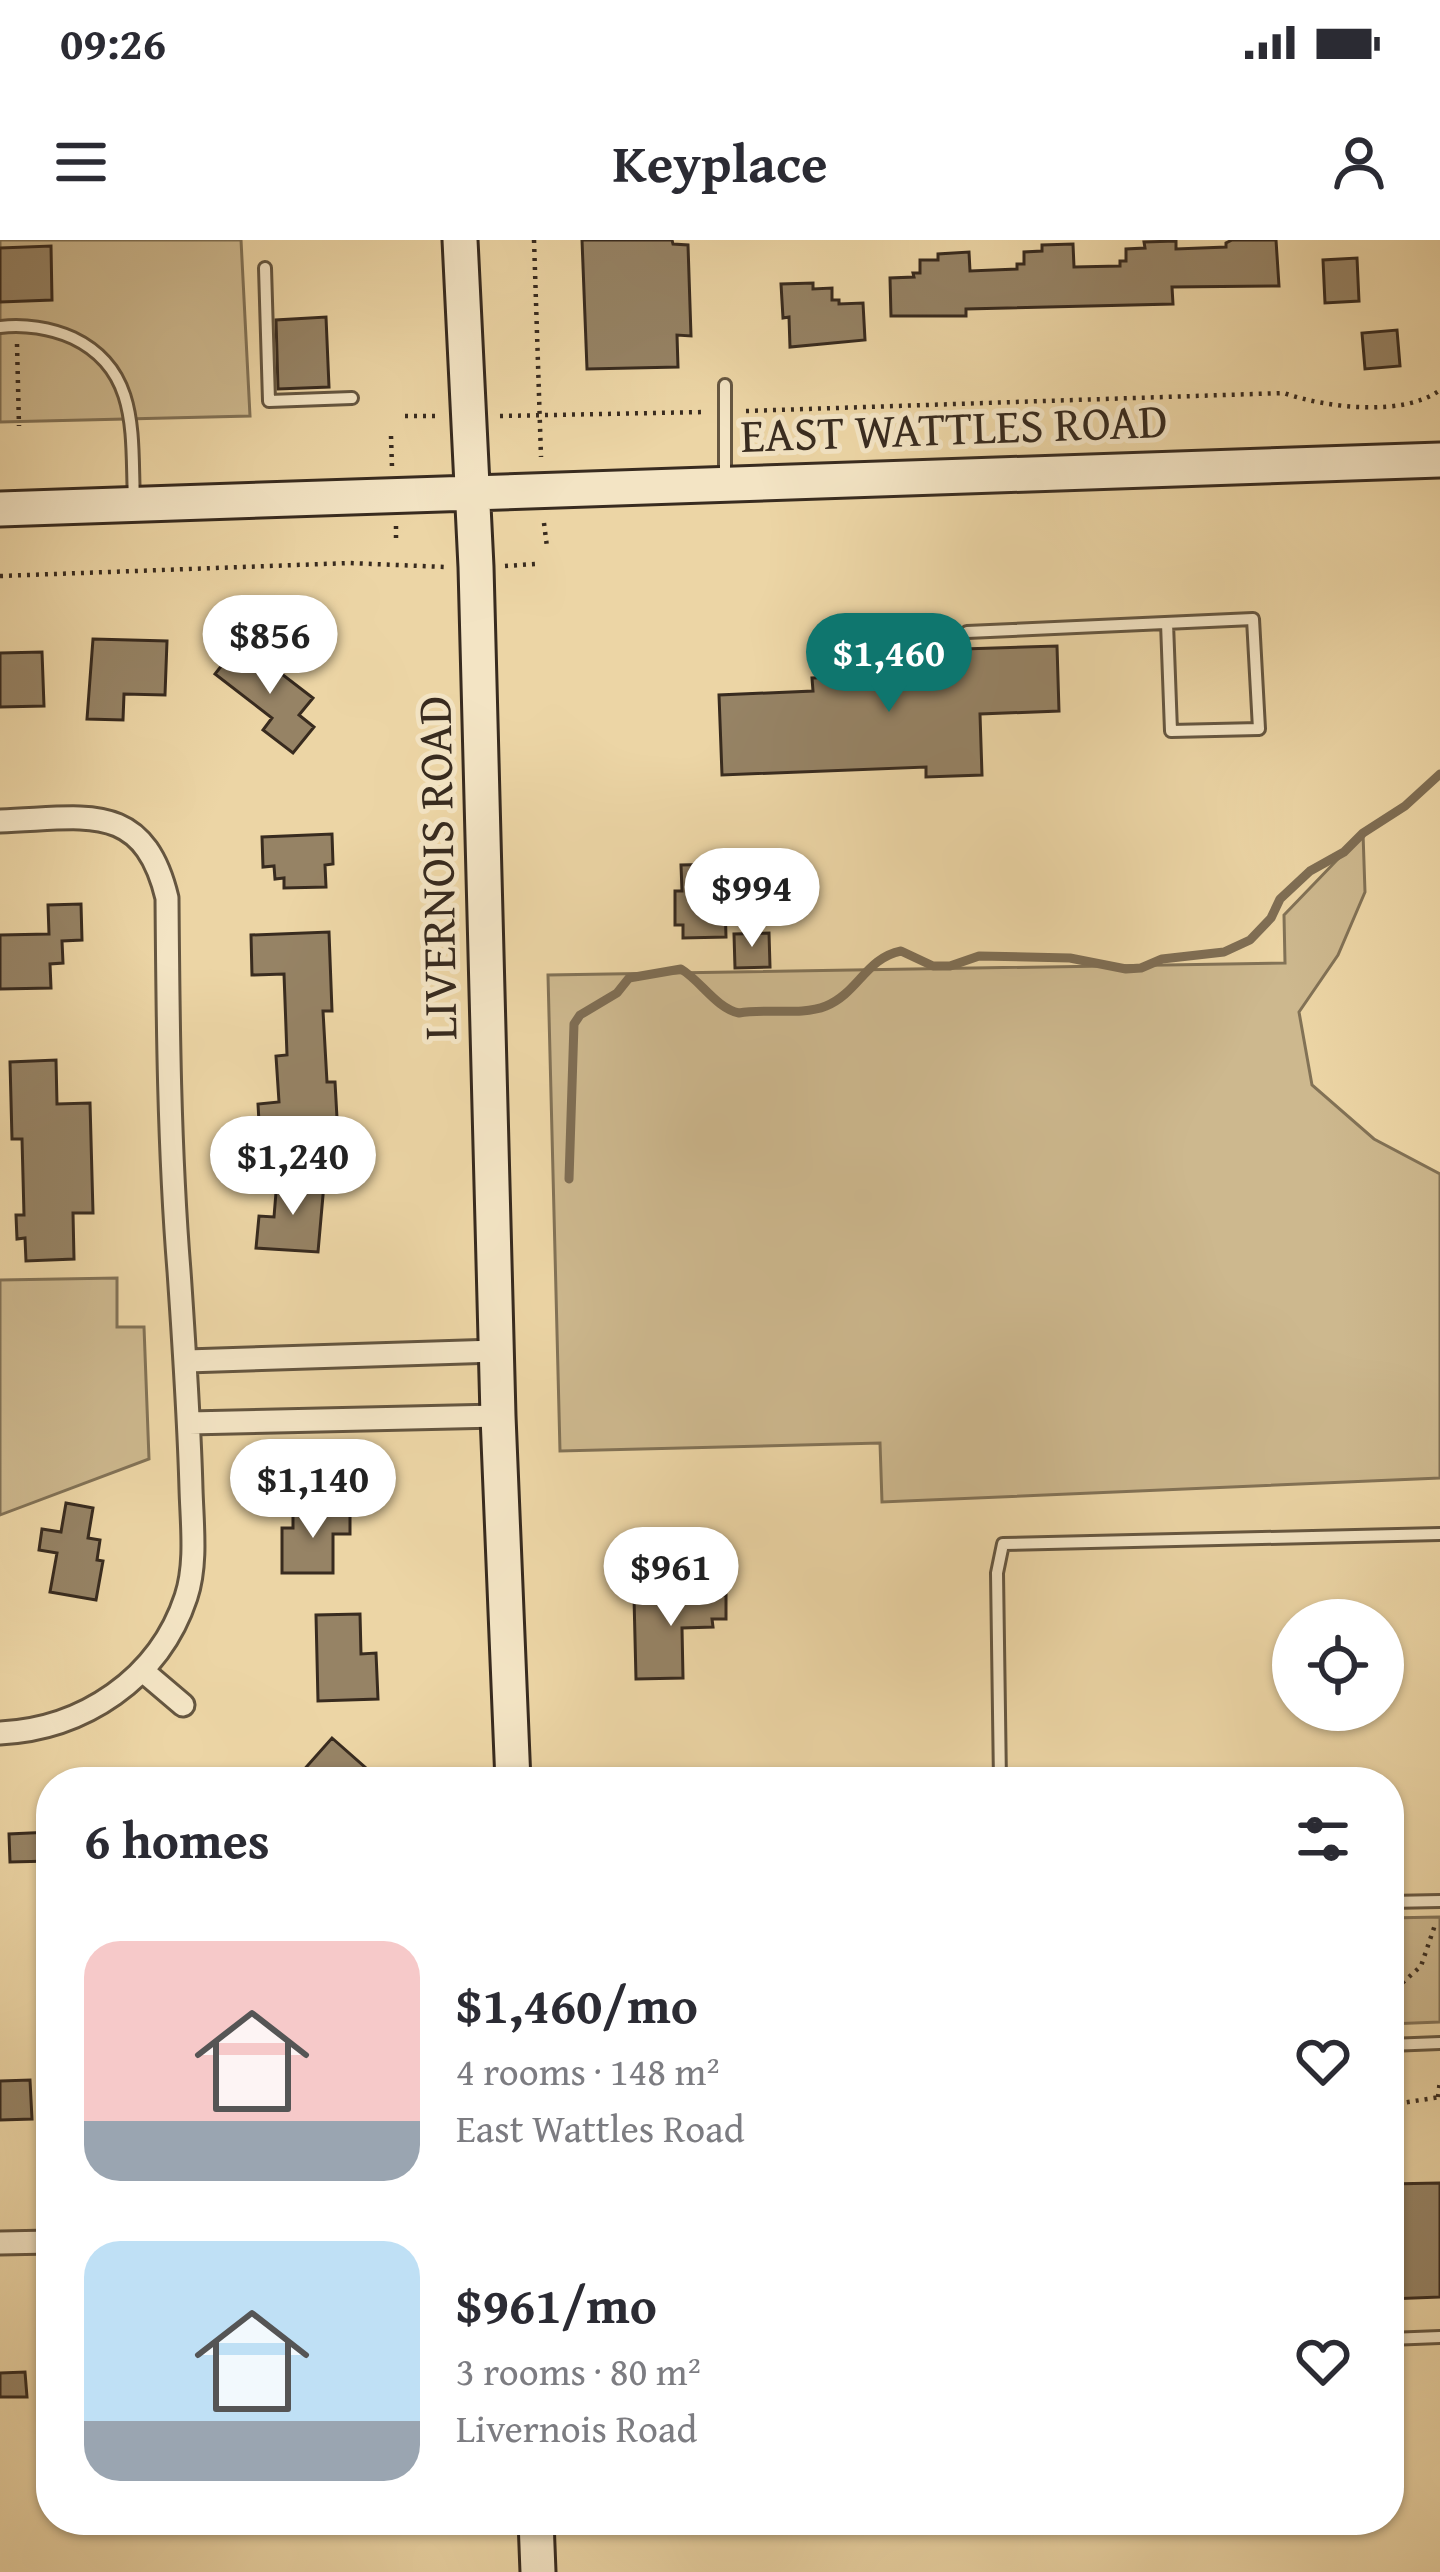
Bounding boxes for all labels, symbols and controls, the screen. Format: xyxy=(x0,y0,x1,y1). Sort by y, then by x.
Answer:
text: 09:26 xyxy=(60,10,166,75)
text: Keyplace xyxy=(613,123,827,202)
icon: menu xyxy=(48,129,114,195)
icon: person xyxy=(1326,129,1392,195)
street label: EAST WATTLES ROAD xyxy=(739,384,1169,470)
pin: $856 xyxy=(199,595,341,697)
text: $856 xyxy=(230,605,310,662)
pin: $1,460 xyxy=(791,613,987,715)
text: $1,460 xyxy=(833,623,945,680)
street label: LIVERNOIS ROAD xyxy=(397,695,475,1041)
pin: $994 xyxy=(681,848,823,950)
text: $994 xyxy=(712,858,792,915)
pin: $1,240 xyxy=(195,1116,391,1218)
text: $1,240 xyxy=(237,1126,349,1183)
pin: $1,140 xyxy=(215,1439,411,1541)
text: $1,140 xyxy=(257,1449,369,1506)
pin: $961 xyxy=(600,1527,742,1629)
text: $961 xyxy=(631,1537,711,1594)
map controls xyxy=(1272,1599,1404,1731)
button: locate xyxy=(1272,1599,1404,1731)
text: 6 homes xyxy=(84,1802,270,1877)
icon: filters xyxy=(1290,1806,1356,1872)
text: $1,460/mo xyxy=(456,1967,698,2042)
icon: home xyxy=(180,1989,324,2133)
icon: heart xyxy=(1290,2028,1356,2094)
text: 4 rooms · 148 m² xyxy=(456,2042,720,2099)
text: East Wattles Road xyxy=(456,2099,745,2156)
text: $961/mo xyxy=(456,2267,657,2342)
icon: home xyxy=(180,2289,324,2433)
icon: heart xyxy=(1290,2328,1356,2394)
text: 3 rooms · 80 m² xyxy=(456,2342,701,2399)
text: Livernois Road xyxy=(456,2399,697,2456)

